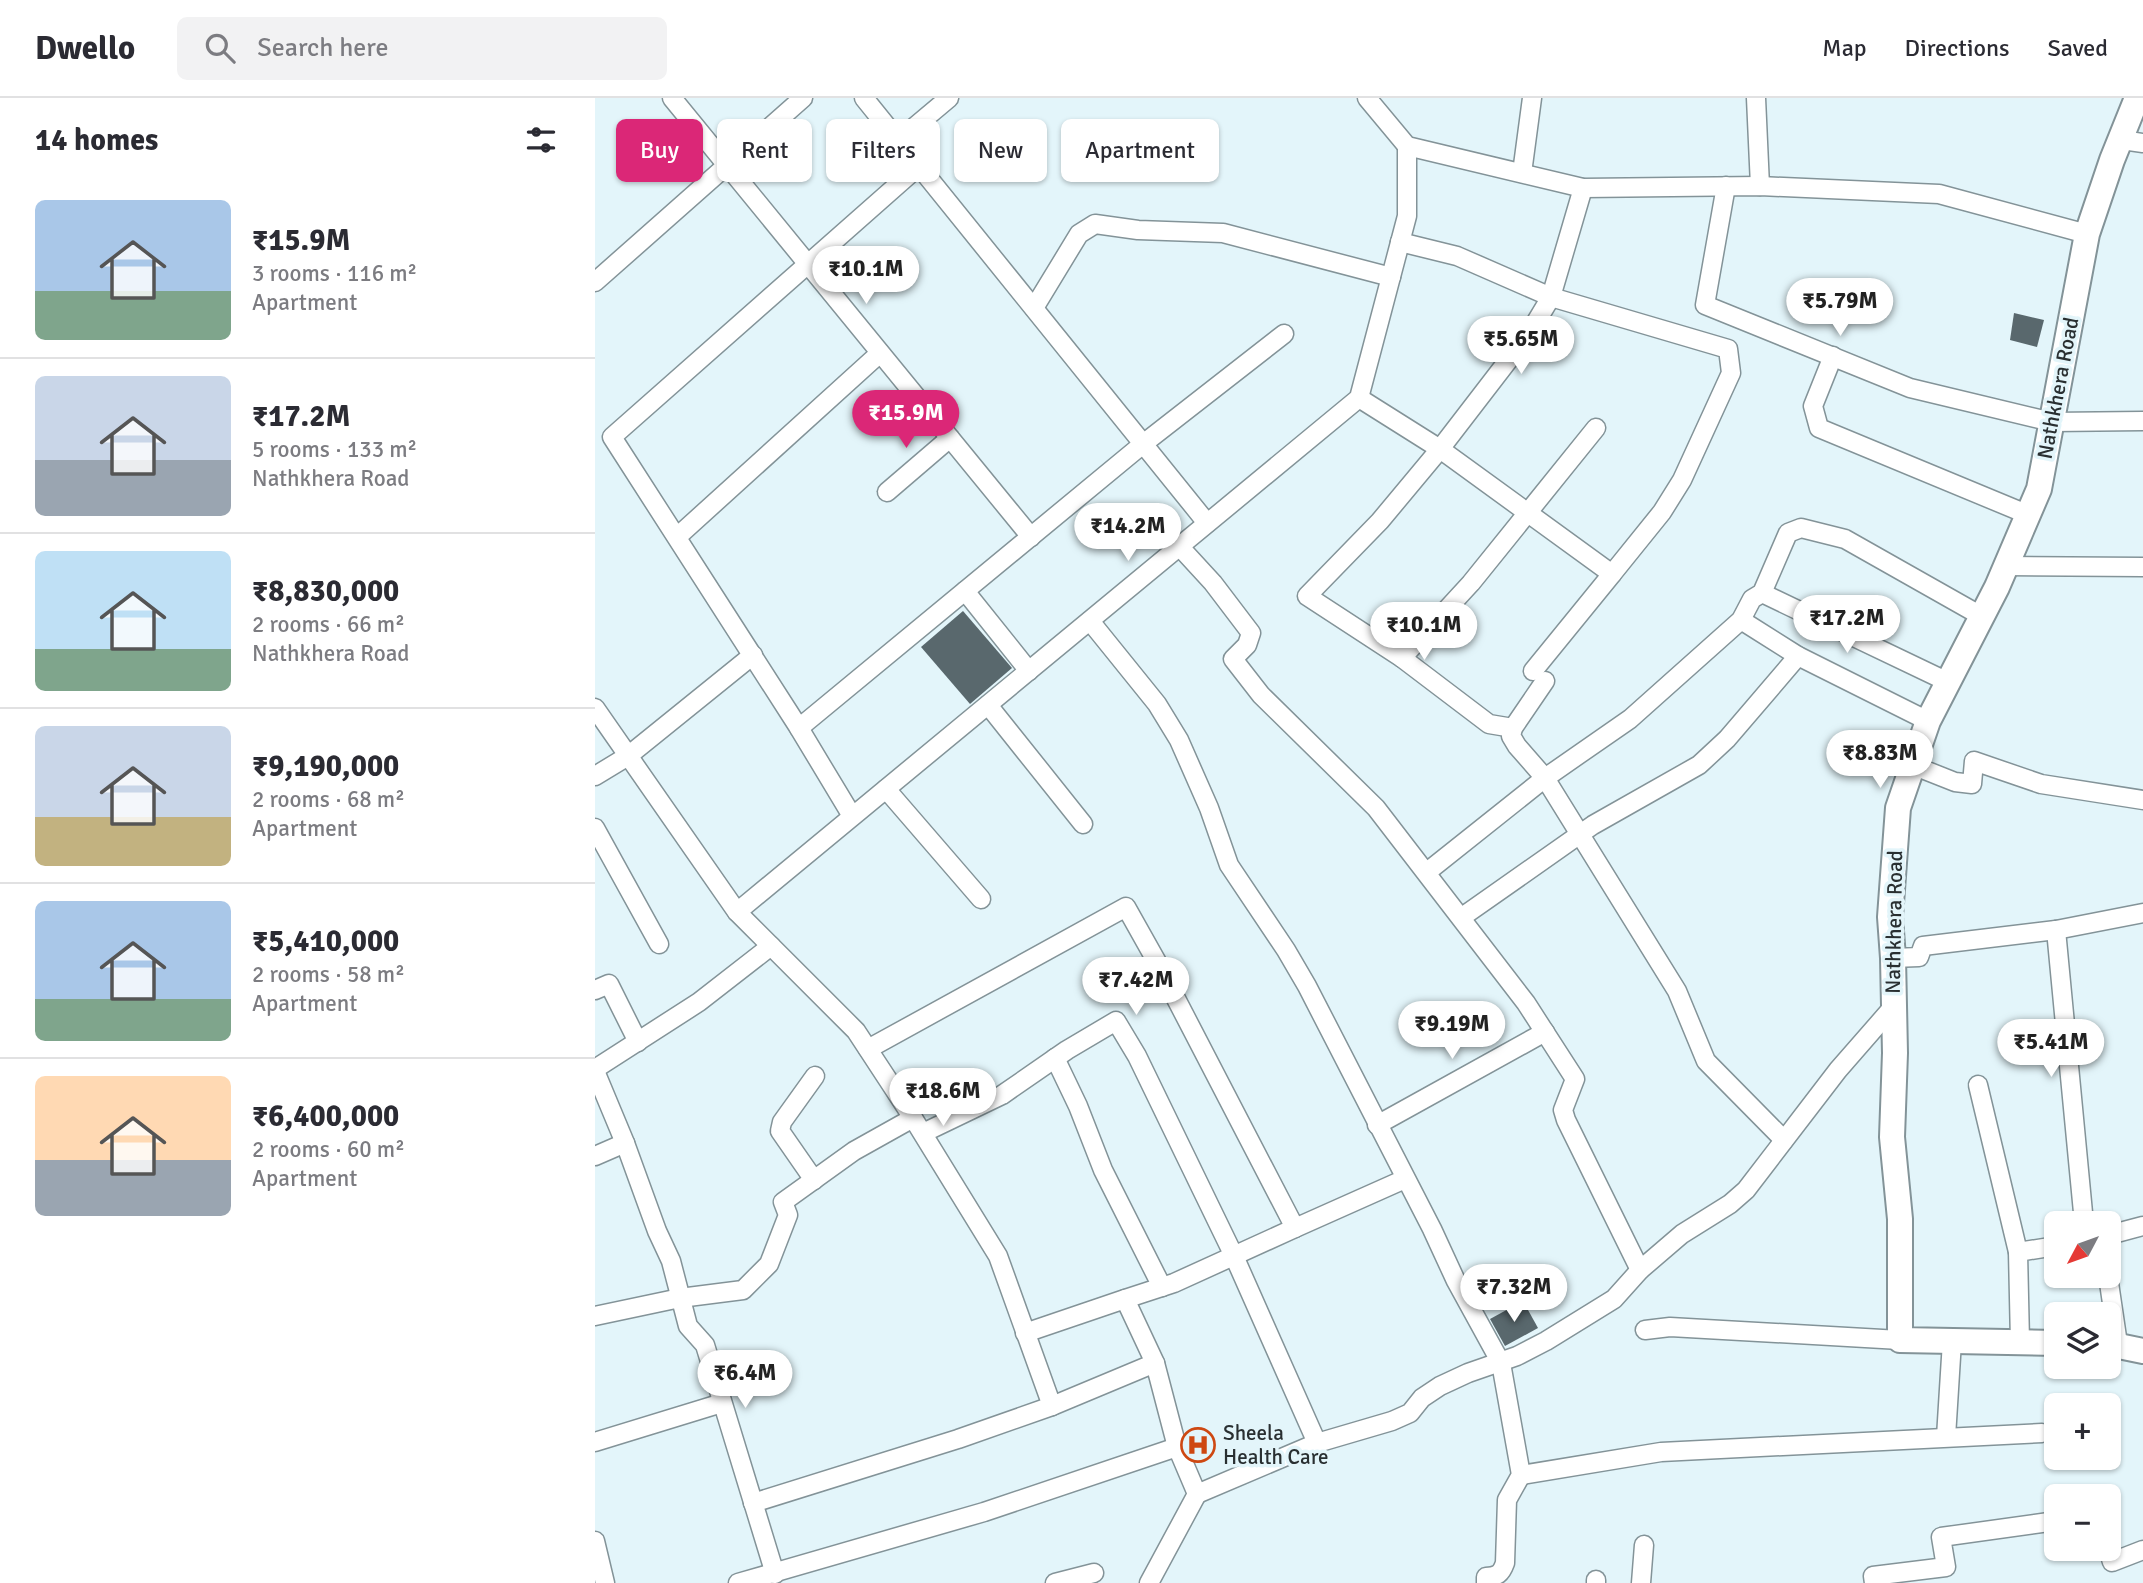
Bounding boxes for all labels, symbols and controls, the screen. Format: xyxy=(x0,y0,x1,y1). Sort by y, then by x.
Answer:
search box xyxy=(177,17,667,80)
text: Dwello xyxy=(35,28,135,69)
icon: search xyxy=(201,29,239,67)
text: Search here xyxy=(257,32,388,64)
text: Map xyxy=(1822,33,1867,63)
text: Directions xyxy=(1905,33,2010,63)
text: Saved xyxy=(2048,33,2108,63)
chip: Buy xyxy=(616,119,703,182)
chip: Rent xyxy=(717,119,812,182)
chip: Filters xyxy=(826,119,940,182)
chip: New xyxy=(954,119,1047,182)
chip: Apartment xyxy=(1061,119,1219,182)
icon: filters xyxy=(522,121,560,159)
text: 14 homes xyxy=(35,122,158,159)
text: ₹15.9M xyxy=(252,222,350,259)
icon: home xyxy=(91,228,175,312)
pin: ₹10.1M xyxy=(809,246,923,306)
text: ₹10.1M xyxy=(828,254,904,283)
text: 3 rooms · 116 m² xyxy=(252,259,417,288)
pin: ₹5.79M xyxy=(1783,278,1897,338)
text: ₹5.79M xyxy=(1802,286,1878,315)
text: Apartment xyxy=(252,288,357,317)
street label: Nathkhera Road xyxy=(2032,315,2084,461)
pin: ₹5.65M xyxy=(1464,316,1578,376)
text: ₹5.65M xyxy=(1483,324,1559,353)
pin: ₹15.9M xyxy=(849,390,963,450)
text: ₹17.2M xyxy=(252,398,350,435)
text: ₹15.9M xyxy=(868,398,944,427)
icon: home xyxy=(91,404,175,488)
text: 5 rooms · 133 m² xyxy=(252,435,417,464)
text: Nathkhera Road xyxy=(252,464,409,493)
pin: ₹14.2M xyxy=(1071,504,1185,563)
text: ₹14.2M xyxy=(1090,511,1166,540)
text: ₹8,830,000 xyxy=(252,573,399,610)
icon: home xyxy=(91,579,175,663)
pin: ₹17.2M xyxy=(1790,596,1904,655)
pin: ₹10.1M xyxy=(1367,602,1481,662)
text: ₹17.2M xyxy=(1809,603,1885,632)
text: 2 rooms · 66 m² xyxy=(252,610,405,639)
text: ₹10.1M xyxy=(1386,610,1462,639)
text: Nathkhera Road xyxy=(252,639,409,668)
pin: ₹8.83M xyxy=(1823,730,1937,790)
text: ₹8.83M xyxy=(1842,738,1918,767)
text: ₹9,190,000 xyxy=(252,748,399,785)
icon: home xyxy=(91,754,175,838)
text: 2 rooms · 68 m² xyxy=(252,785,405,814)
text: Apartment xyxy=(252,814,357,843)
street label: Nathkhera Road xyxy=(1880,850,1908,994)
text: ₹5,410,000 xyxy=(252,923,399,960)
icon: home xyxy=(91,929,175,1013)
pin: ₹7.42M xyxy=(1079,958,1193,1017)
text: 2 rooms · 58 m² xyxy=(252,960,405,989)
text: ₹7.42M xyxy=(1098,965,1174,994)
text: Apartment xyxy=(252,989,357,1018)
pin: ₹9.19M xyxy=(1395,1002,1509,1061)
text: ₹9.19M xyxy=(1414,1009,1490,1038)
pin: ₹5.41M xyxy=(1994,1020,2108,1079)
text: ₹5.41M xyxy=(2013,1027,2089,1056)
pin: ₹18.6M xyxy=(886,1068,1000,1128)
text: ₹18.6M xyxy=(905,1076,981,1105)
text: ₹6,400,000 xyxy=(252,1098,399,1135)
icon: home xyxy=(91,1104,175,1188)
text: 2 rooms · 60 m² xyxy=(252,1135,405,1164)
text: Apartment xyxy=(252,1164,357,1193)
north arrow xyxy=(2044,1211,2121,1288)
map controls xyxy=(2044,1211,2121,1561)
pin: ₹7.32M xyxy=(1457,1264,1571,1324)
text: ₹7.32M xyxy=(1476,1272,1552,1301)
button: layers xyxy=(2044,1302,2121,1379)
pin: ₹6.4M xyxy=(696,1350,794,1410)
text: ₹6.4M xyxy=(713,1358,777,1387)
button: + xyxy=(2044,1393,2121,1470)
place label: Sheela Health Care xyxy=(1223,1420,1329,1470)
hospital icon: Sheela Health Care xyxy=(1179,1426,1217,1464)
button: − xyxy=(2044,1484,2121,1561)

